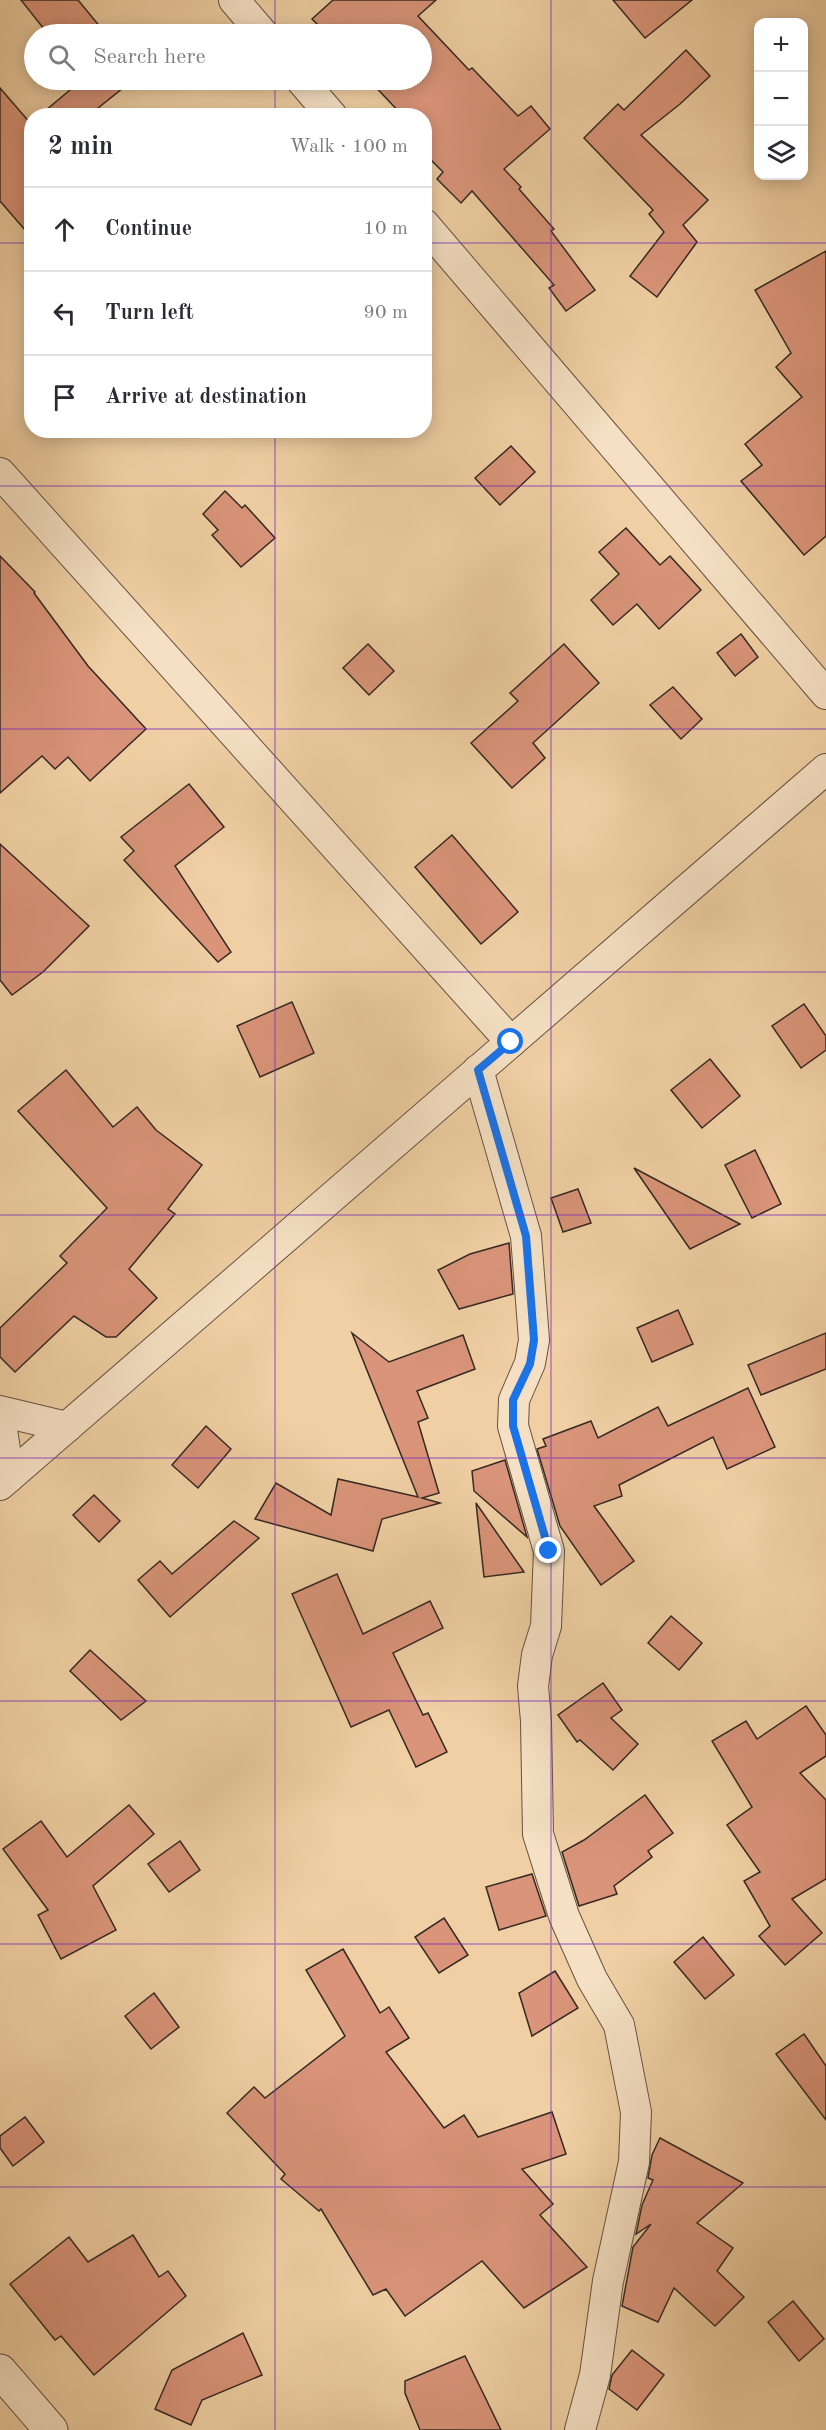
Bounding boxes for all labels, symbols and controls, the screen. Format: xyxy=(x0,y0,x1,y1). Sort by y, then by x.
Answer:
map controls xyxy=(754,18,808,180)
button: + xyxy=(754,18,808,72)
search box xyxy=(24,24,432,90)
icon: search xyxy=(45,41,78,74)
text: Search here xyxy=(93,46,206,68)
button: − xyxy=(754,72,808,126)
button: layers xyxy=(754,126,808,180)
text: 2 min xyxy=(48,134,113,160)
text: Walk · 100 m xyxy=(289,137,408,157)
icon: ahead xyxy=(48,213,81,246)
text: Continue xyxy=(105,218,192,240)
text: 10 m xyxy=(363,219,408,239)
icon: left xyxy=(48,297,81,330)
text: Turn left xyxy=(105,302,194,324)
text: 90 m xyxy=(363,303,408,323)
icon: arrive xyxy=(48,381,81,414)
text: Arrive at destination xyxy=(105,386,307,408)
route start xyxy=(497,1028,523,1054)
route end xyxy=(535,1537,561,1563)

